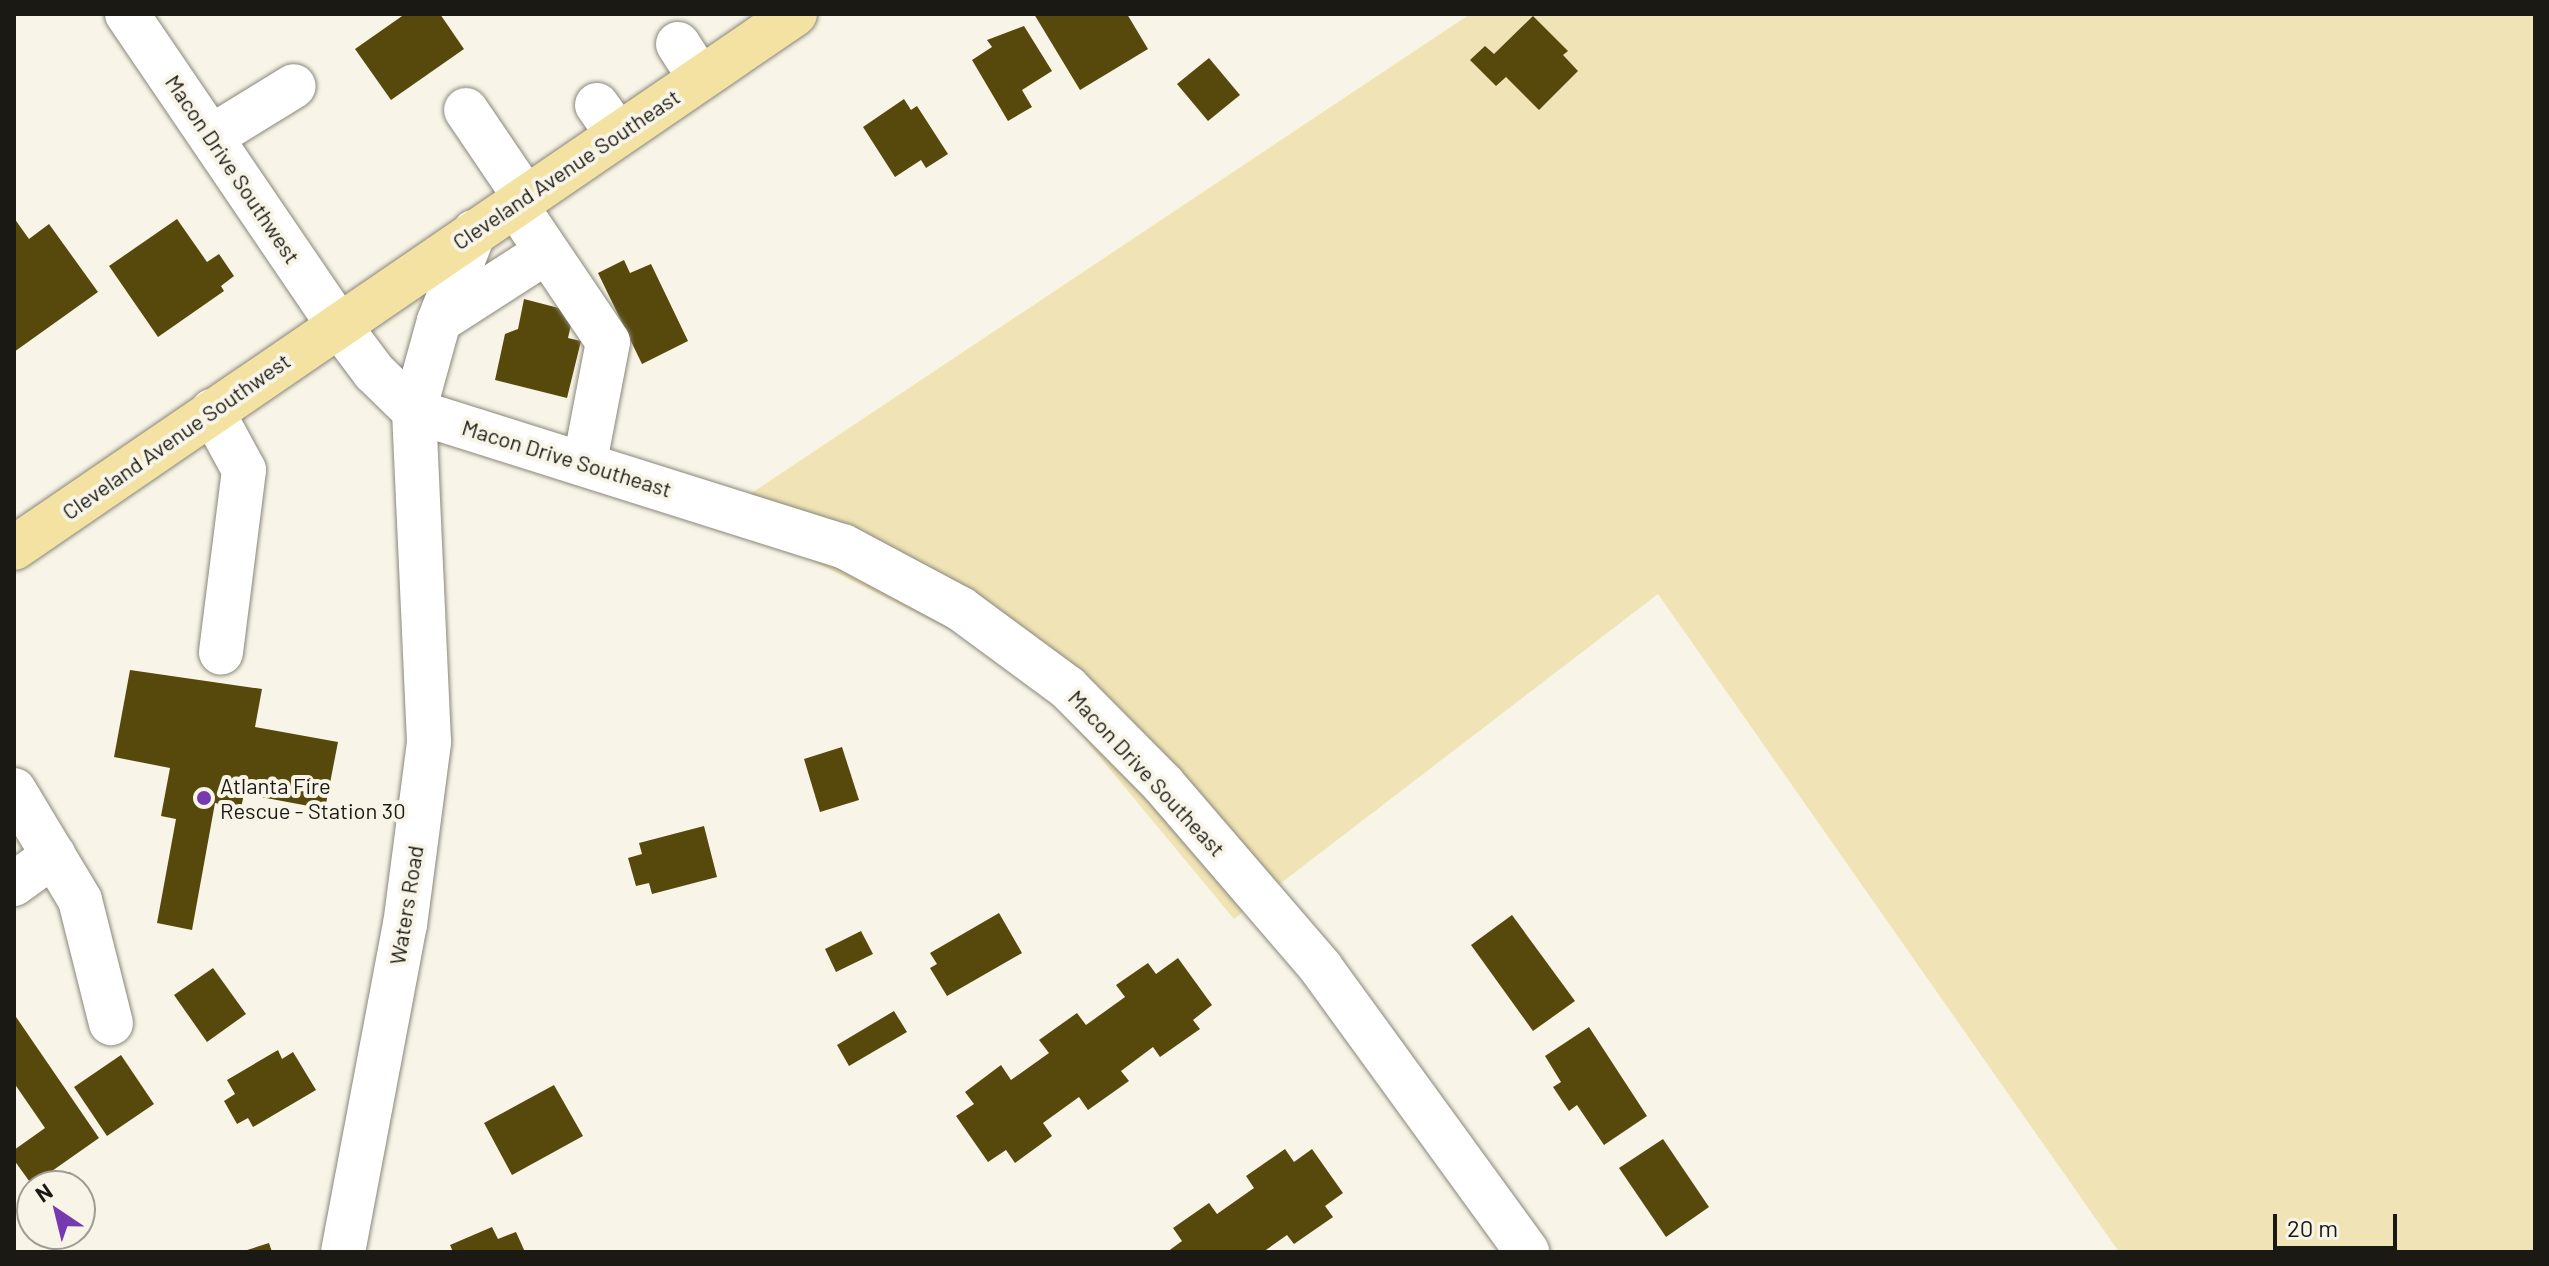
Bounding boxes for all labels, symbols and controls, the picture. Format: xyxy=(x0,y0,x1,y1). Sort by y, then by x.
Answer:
street label: Macon Drive Southwest xyxy=(160,70,306,268)
street label: Cleveland Avenue Southeast xyxy=(447,83,685,255)
street label: Cleveland Avenue Southwest xyxy=(57,347,295,525)
street label: Macon Drive Southeast xyxy=(459,414,675,502)
street label: Macon Drive Southeast xyxy=(1063,684,1231,862)
place label: Atlanta Fire Rescue - Station 30 xyxy=(220,772,406,824)
marker: Atlanta Fire Rescue - Station 30 xyxy=(195,789,213,807)
street label: Waters Road xyxy=(384,843,428,967)
north arrow xyxy=(16,1170,96,1250)
text: N xyxy=(30,1177,57,1207)
scale bar xyxy=(2277,1198,2401,1248)
text: 20 m xyxy=(2287,1213,2338,1242)

